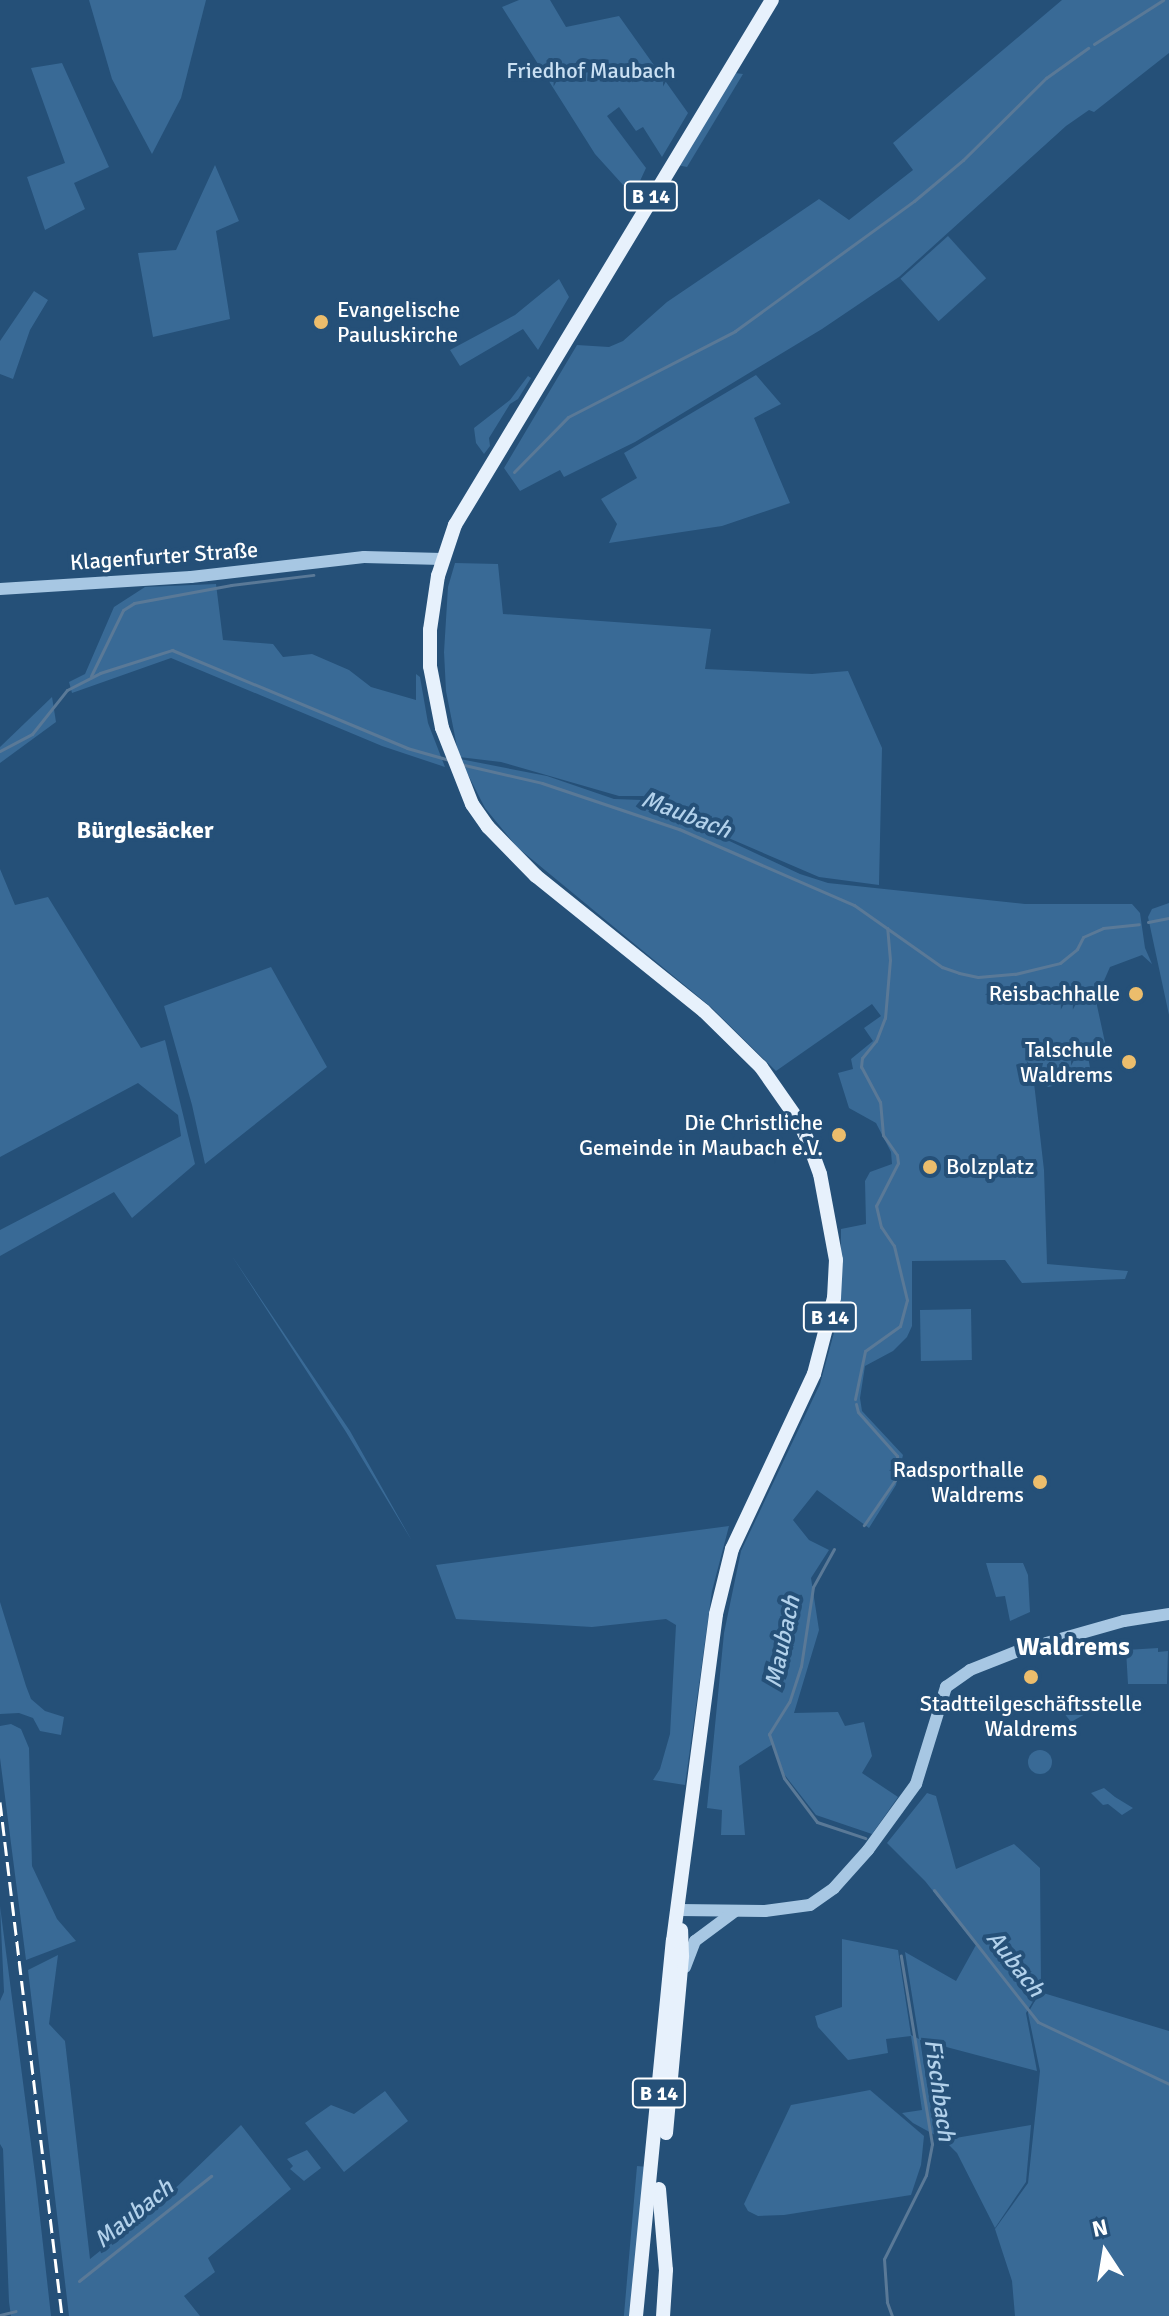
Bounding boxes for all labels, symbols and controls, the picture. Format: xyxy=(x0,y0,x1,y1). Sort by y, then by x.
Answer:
park label: Friedhof Maubach xyxy=(506,58,676,84)
road number: B 14 xyxy=(623,180,679,212)
place label: Evangelische Pauluskirche xyxy=(337,296,460,348)
marker: Evangelische Pauluskirche xyxy=(312,313,330,331)
street label: Klagenfurter Straße xyxy=(69,536,259,576)
water label: Maubach xyxy=(637,785,735,845)
district label: Bürglesäcker xyxy=(76,817,214,845)
place label: Reisbachhalle xyxy=(989,981,1120,1007)
marker: Reisbachhalle xyxy=(1127,985,1145,1003)
place label: Talschule Waldrems xyxy=(1020,1036,1113,1088)
marker: Talschule Waldrems xyxy=(1120,1053,1138,1071)
place label: Die Christliche Gemeinde in Maubach e.V. xyxy=(579,1109,823,1160)
marker: Die Christliche Gemeinde in Maubach e.V. xyxy=(830,1126,848,1144)
place label: Bolzplatz xyxy=(946,1154,1034,1180)
marker: Bolzplatz xyxy=(921,1158,939,1176)
road number: B 14 xyxy=(802,1301,858,1333)
place label: Radsporthalle Waldrems xyxy=(893,1456,1024,1508)
marker: Radsporthalle Waldrems xyxy=(1031,1473,1049,1491)
water label: Maubach xyxy=(759,1593,807,1691)
district label: Waldrems xyxy=(1016,1632,1130,1664)
marker: Stadtteilgeschäftsstelle Waldrems xyxy=(1022,1668,1040,1686)
place label: Stadtteilgeschäftsstelle Waldrems xyxy=(920,1690,1142,1742)
water label: Aubach xyxy=(980,1925,1050,2003)
water label: Fischbach xyxy=(918,2037,960,2143)
road number: B 14 xyxy=(631,2077,687,2109)
water label: Maubach xyxy=(88,2173,180,2255)
north arrow xyxy=(1065,2212,1145,2292)
text: N xyxy=(1090,2213,1110,2243)

